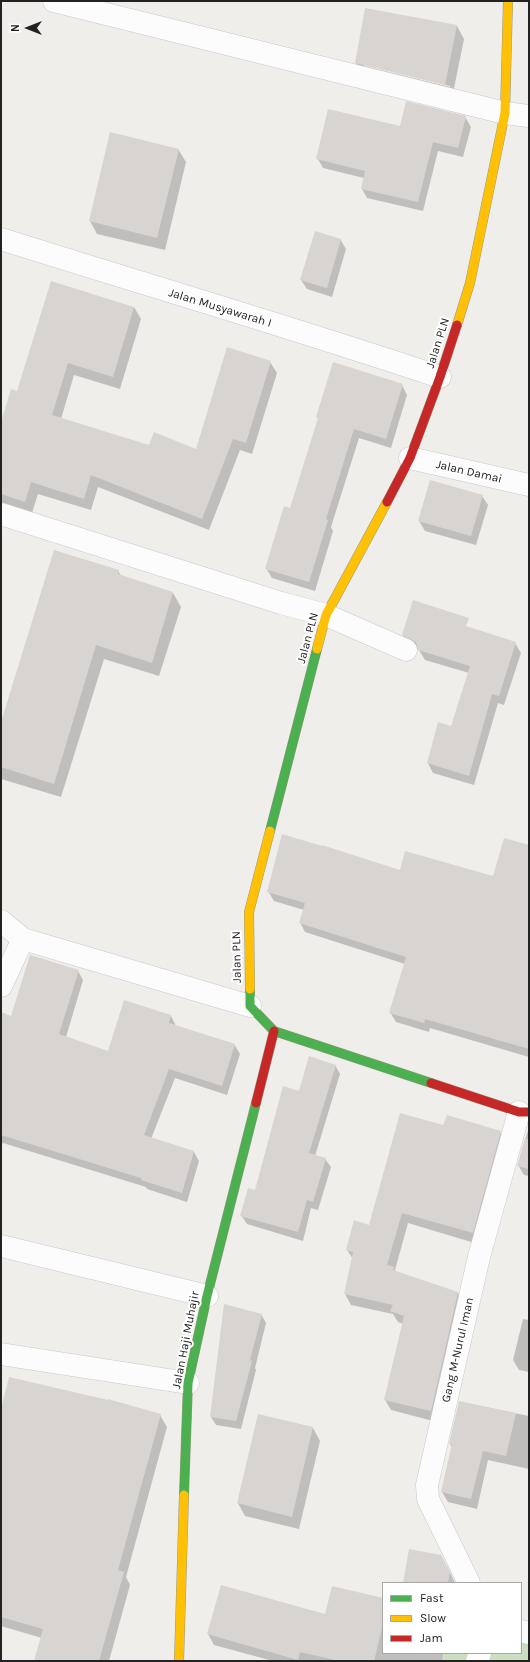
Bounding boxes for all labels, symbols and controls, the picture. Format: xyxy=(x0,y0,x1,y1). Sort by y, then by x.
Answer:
north arrow xyxy=(8,8,48,48)
text: N xyxy=(9,24,22,32)
street label: Jalan Musyawarah I xyxy=(167,285,273,331)
street label: Jalan PLN xyxy=(423,316,453,370)
street label: Jalan Damai xyxy=(435,457,503,487)
street label: Jalan PLN xyxy=(294,611,322,665)
street label: Jalan PLN xyxy=(229,931,245,983)
street label: Jalan Haji Muhajir xyxy=(169,1290,203,1390)
street label: Gang M-Nurul Iman xyxy=(439,1296,477,1404)
legend xyxy=(382,1582,522,1654)
text: Fast xyxy=(420,1591,443,1605)
text: Slow xyxy=(420,1611,446,1625)
text: Jam xyxy=(420,1631,443,1645)

